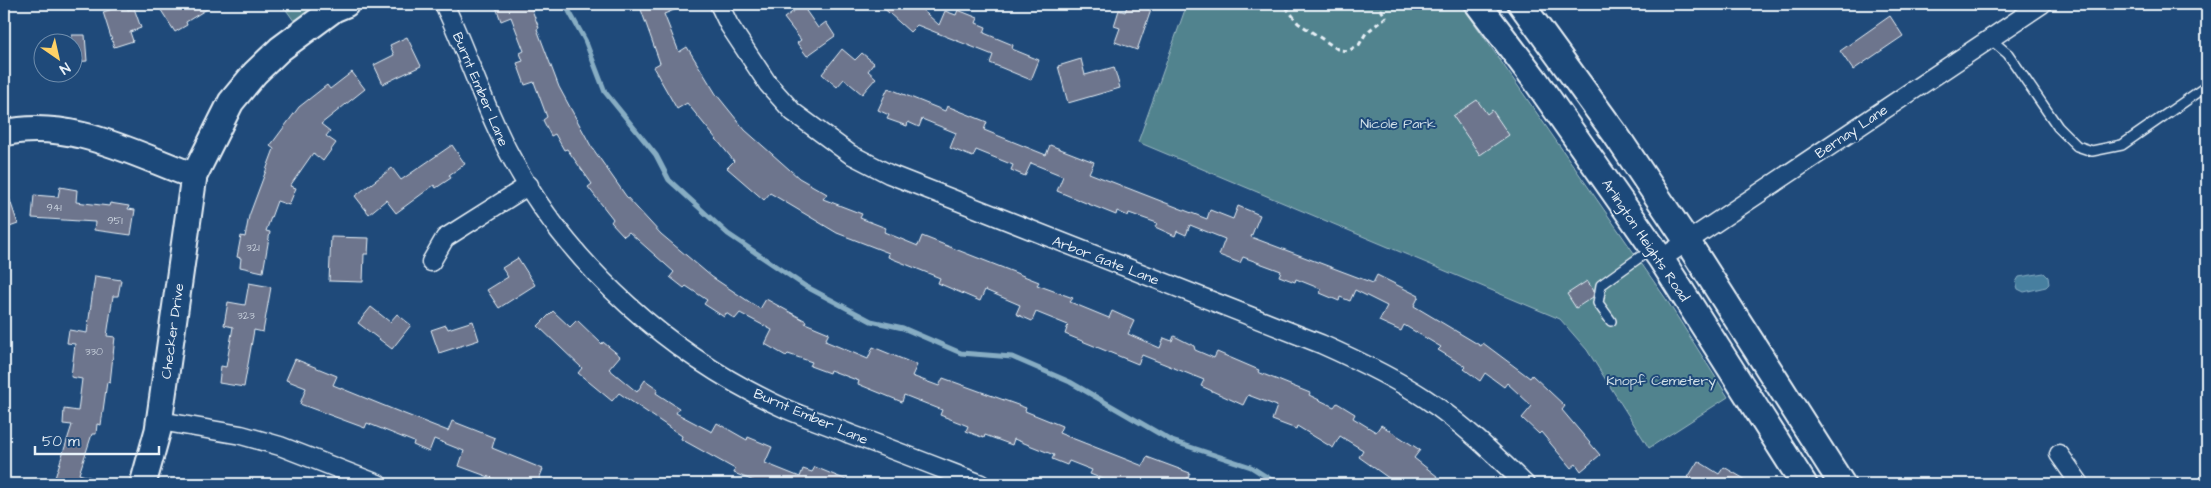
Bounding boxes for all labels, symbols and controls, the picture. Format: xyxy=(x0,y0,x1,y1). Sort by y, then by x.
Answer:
street label: Burnt Ember Lane xyxy=(447,29,513,150)
north arrow xyxy=(32,32,82,82)
text: N xyxy=(55,57,74,79)
street label: Bernay Lane xyxy=(1811,100,1892,164)
park label: Nicole Park xyxy=(1360,114,1436,134)
street label: Arlington Heights Road xyxy=(1597,175,1694,306)
house number: 941 xyxy=(46,200,62,215)
house number: 951 xyxy=(107,213,123,228)
street label: Arbor Gate Lane xyxy=(1049,231,1162,291)
house number: 321 xyxy=(246,240,260,255)
street label: Checker Drive xyxy=(156,282,190,380)
house number: 323 xyxy=(237,308,255,323)
house number: 330 xyxy=(85,344,103,359)
park label: Knopf Cemetery xyxy=(1606,371,1716,391)
street label: Burnt Ember Lane xyxy=(750,384,871,450)
scale bar xyxy=(35,423,159,455)
text: 50 m xyxy=(42,431,80,452)

